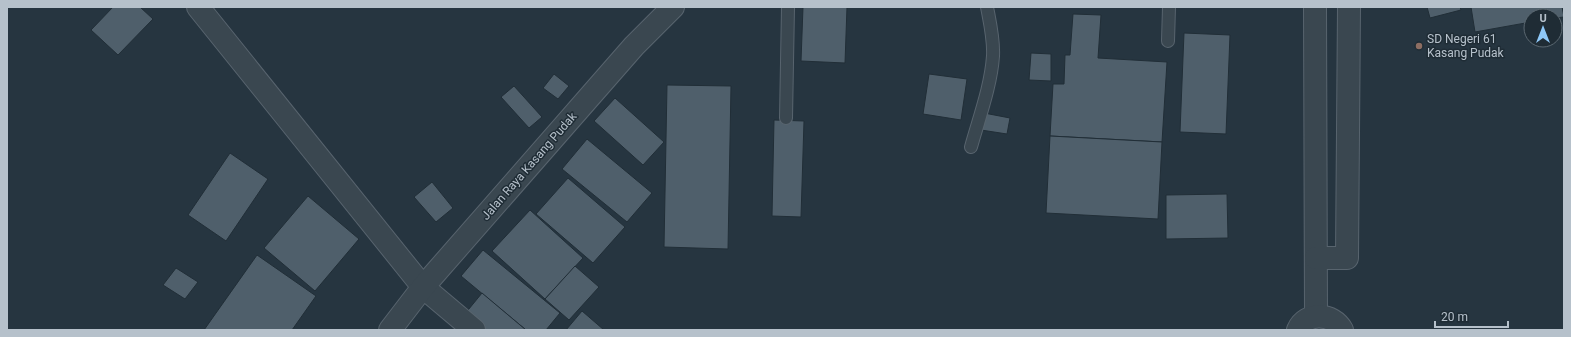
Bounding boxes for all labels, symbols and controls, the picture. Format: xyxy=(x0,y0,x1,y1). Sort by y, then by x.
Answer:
north arrow xyxy=(1523,8,1563,48)
text: U xyxy=(1539,12,1547,25)
place label: SD Negeri 61 Kasang Pudak xyxy=(1427,32,1505,60)
marker: SD Negeri 61 Kasang Pudak xyxy=(1414,41,1424,51)
street label: Jalan Raya Kasang Pudak xyxy=(479,109,580,223)
scale bar xyxy=(1435,303,1508,329)
text: 20 m xyxy=(1441,310,1468,324)

